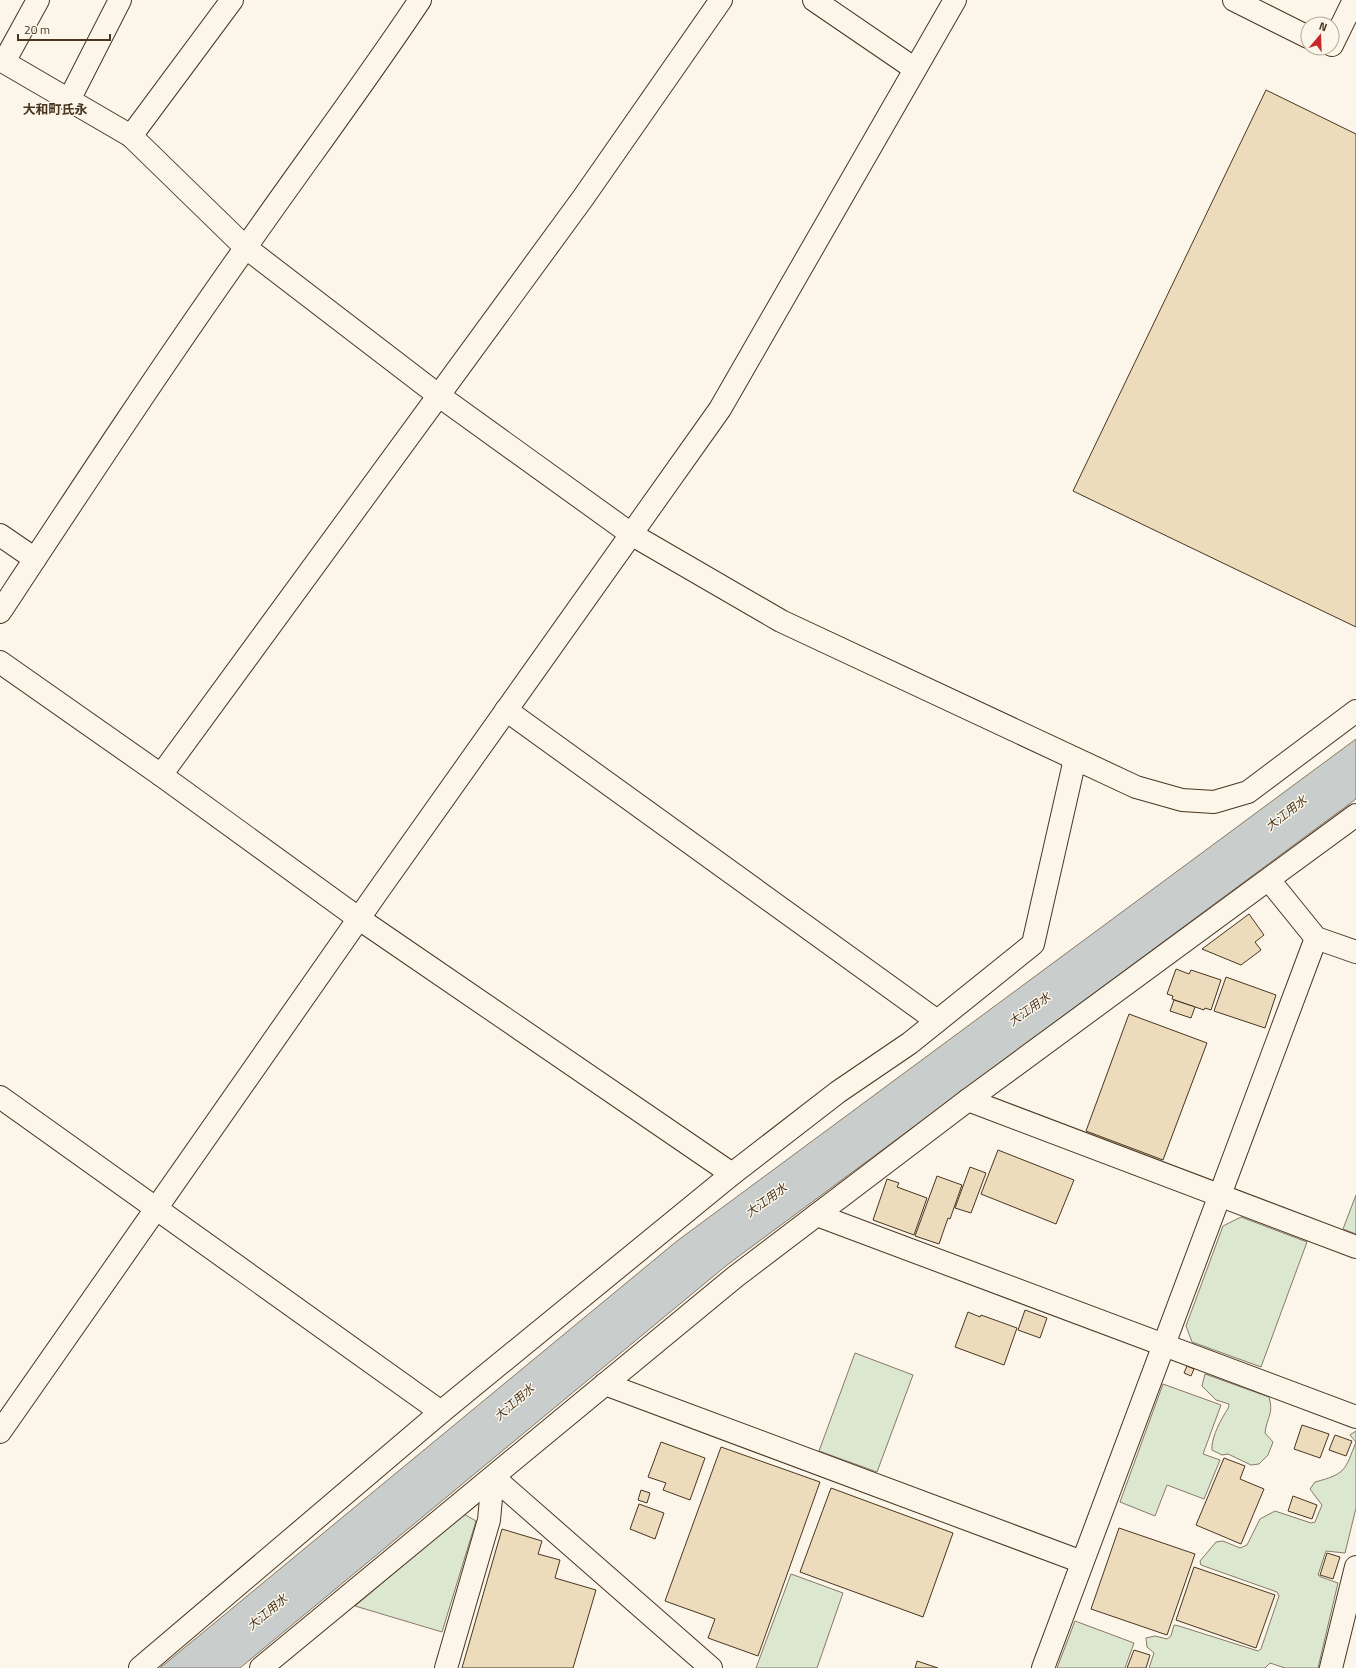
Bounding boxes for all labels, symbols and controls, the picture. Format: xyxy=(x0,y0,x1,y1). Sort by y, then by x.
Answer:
scale bar xyxy=(18,16,110,42)
north arrow xyxy=(1300,16,1340,56)
text: N xyxy=(1317,18,1329,35)
text: 20 m xyxy=(24,20,50,39)
district label: 大和町氏永 xyxy=(22,99,88,119)
water label: 大江用水 xyxy=(1261,790,1312,835)
water label: 大江用水 xyxy=(1004,986,1056,1031)
water label: 大江用水 xyxy=(741,1177,793,1222)
water label: 大江用水 xyxy=(490,1378,540,1425)
water label: 大江用水 xyxy=(243,1588,293,1635)

